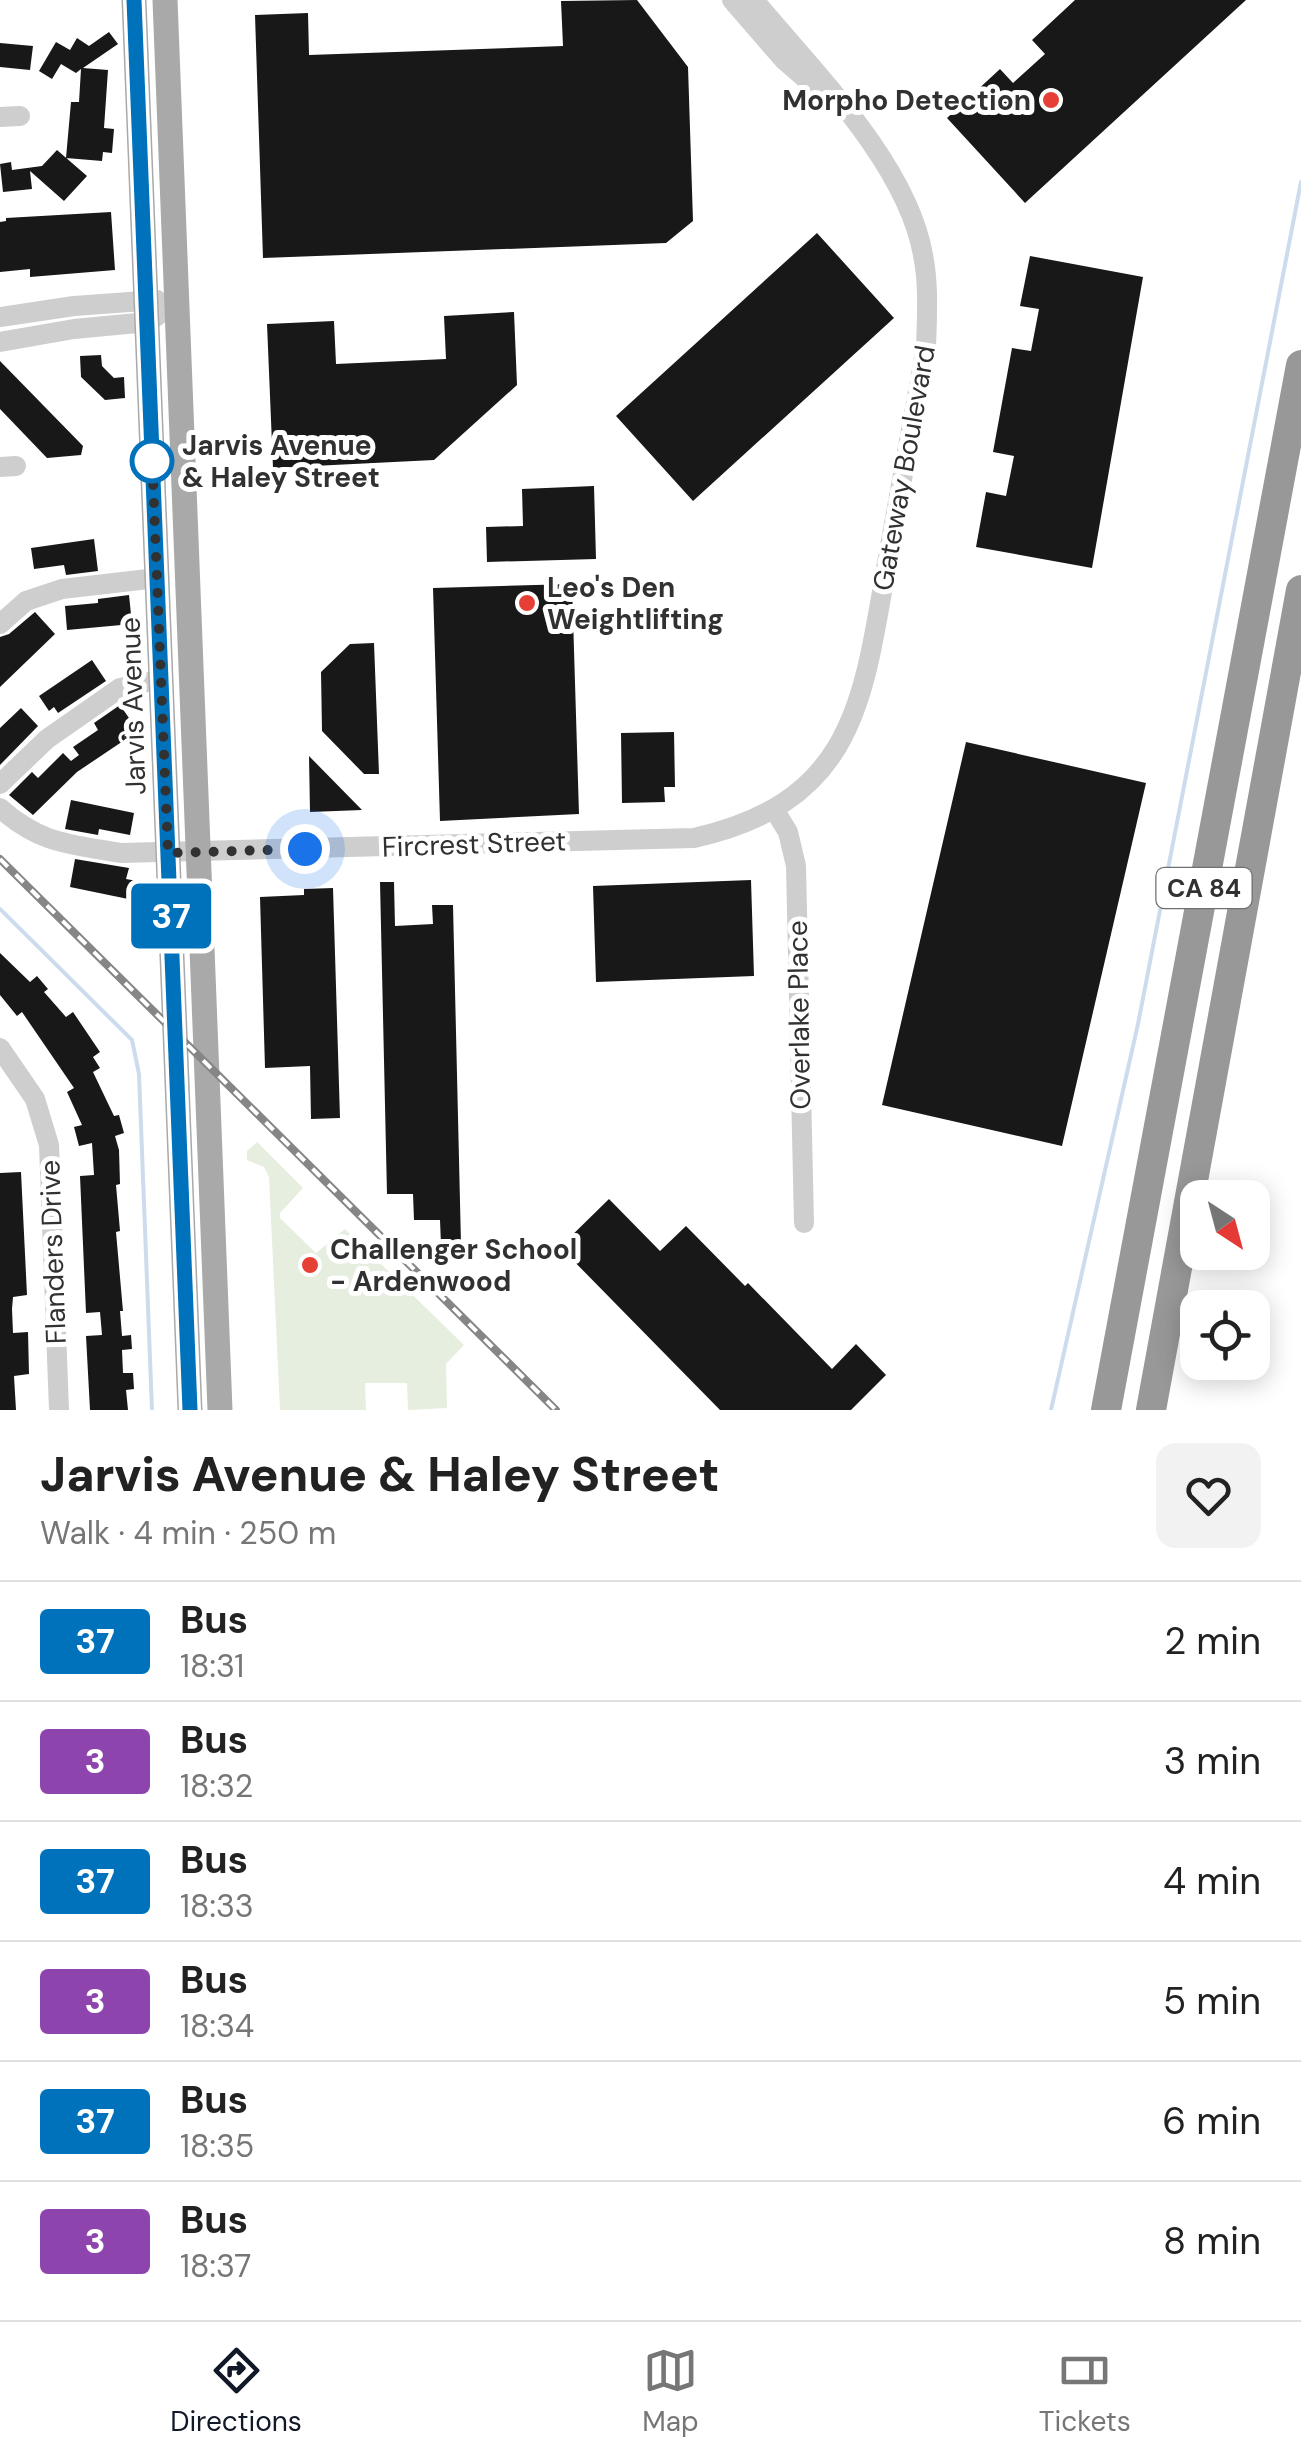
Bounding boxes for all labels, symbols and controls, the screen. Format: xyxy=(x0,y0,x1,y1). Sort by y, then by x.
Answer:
place label: Morpho Detection xyxy=(782,82,1031,119)
marker: Morpho Detection xyxy=(1040,89,1062,111)
street label: Gateway Boulevard xyxy=(864,342,944,594)
place label: Jarvis Avenue & Haley Street xyxy=(182,427,380,496)
marker: Jarvis Avenue & Haley Street xyxy=(131,440,173,482)
place label: Leo's Den Weightlifting xyxy=(547,569,724,638)
marker: Leo's Den Weightlifting xyxy=(516,592,538,614)
street label: Jarvis Avenue xyxy=(111,617,155,795)
street label: Fircrest Street xyxy=(381,822,567,866)
your location xyxy=(280,824,330,874)
road number: CA 84 xyxy=(1156,868,1252,908)
line badge: 37 xyxy=(126,884,216,948)
text: 37 xyxy=(151,893,191,939)
street label: Overlake Place xyxy=(779,920,819,1110)
street label: Flanders Drive xyxy=(31,1159,75,1345)
north arrow xyxy=(1180,1180,1270,1270)
map controls xyxy=(1180,1180,1270,1380)
place label: Challenger School - Ardenwood xyxy=(330,1231,577,1300)
marker: Challenger School - Ardenwood xyxy=(299,1254,321,1276)
button: locate xyxy=(1180,1290,1270,1380)
text: Jarvis Avenue & Haley Street xyxy=(40,1443,719,1506)
button: heart xyxy=(1156,1443,1261,1548)
text: Walk · 4 min · 250 m xyxy=(40,1512,336,1554)
text: Bus xyxy=(180,1595,248,1645)
text: 2 min xyxy=(1164,1616,1261,1666)
text: 37 xyxy=(75,1618,115,1664)
text: 18:31 xyxy=(180,1645,244,1687)
text: Bus xyxy=(180,1715,248,1765)
text: 3 min xyxy=(1164,1736,1261,1786)
text: 3 xyxy=(84,1738,106,1784)
text: 18:32 xyxy=(180,1765,253,1807)
text: Bus xyxy=(180,1835,248,1885)
text: 4 min xyxy=(1163,1856,1261,1906)
text: 37 xyxy=(75,1858,115,1904)
text: 18:33 xyxy=(180,1885,254,1927)
text: Bus xyxy=(180,1955,248,2005)
text: 5 min xyxy=(1163,1976,1261,2026)
text: 3 xyxy=(84,1978,106,2024)
text: 18:34 xyxy=(180,2005,254,2047)
text: Bus xyxy=(180,2075,248,2125)
text: 6 min xyxy=(1162,2096,1261,2146)
text: 37 xyxy=(75,2098,115,2144)
text: 18:35 xyxy=(180,2125,254,2167)
text: Bus xyxy=(180,2195,248,2245)
text: 8 min xyxy=(1163,2216,1261,2266)
text: 3 xyxy=(84,2218,106,2264)
text: 18:37 xyxy=(180,2245,251,2287)
tab: Directions xyxy=(170,2343,302,2440)
tab: Map xyxy=(642,2343,699,2440)
tab: Tickets xyxy=(1039,2343,1131,2440)

